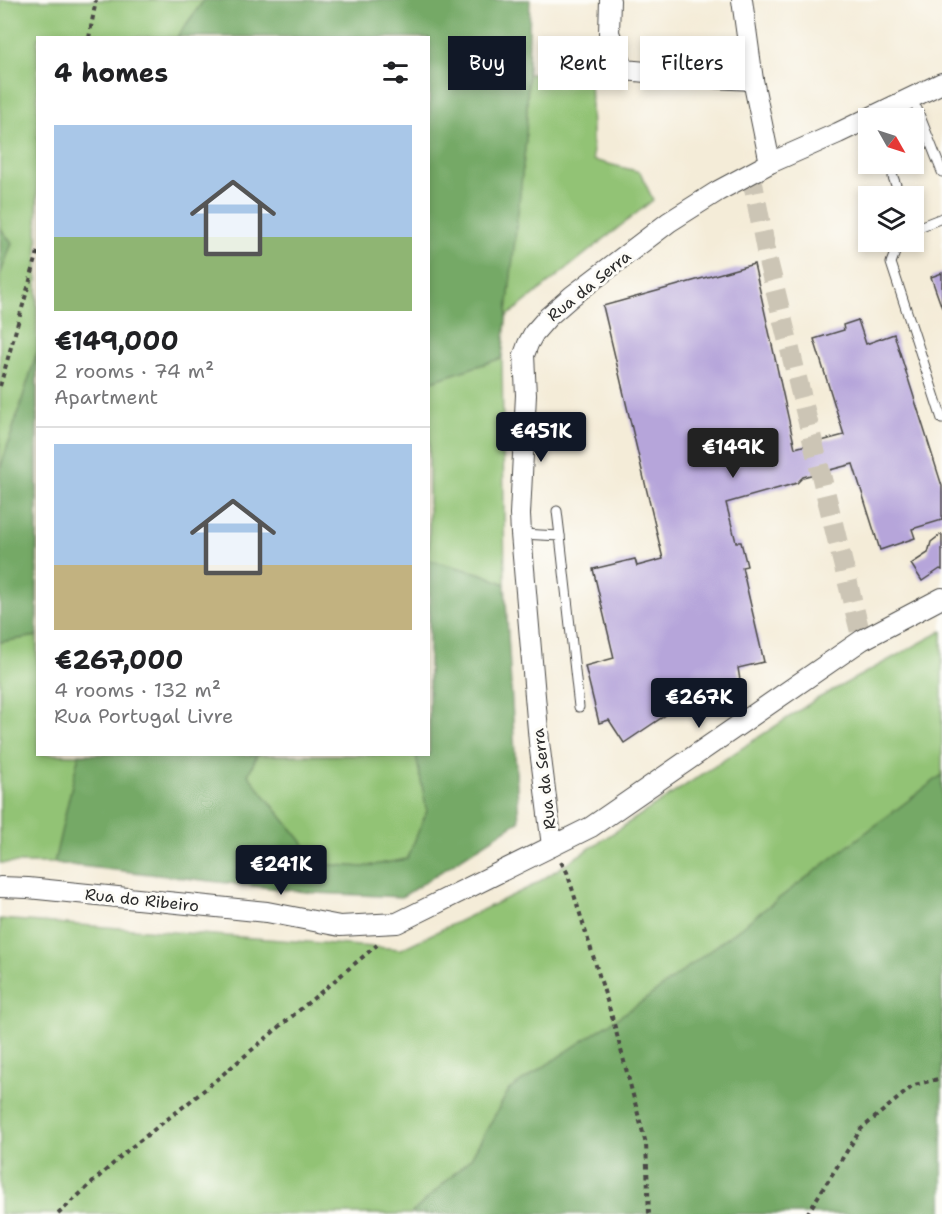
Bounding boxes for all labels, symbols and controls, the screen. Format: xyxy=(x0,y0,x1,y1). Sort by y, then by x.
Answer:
chip: Buy xyxy=(448,36,526,90)
chip: Rent xyxy=(538,36,628,90)
chip: Filters xyxy=(640,36,745,90)
text: 4 homes xyxy=(54,55,168,90)
icon: filters xyxy=(379,56,412,89)
north arrow xyxy=(858,108,924,174)
map controls xyxy=(858,108,924,252)
icon: home xyxy=(179,164,287,272)
button: layers xyxy=(858,186,924,252)
street label: Rua da Serra xyxy=(543,246,635,326)
text: €149,000 xyxy=(54,323,179,358)
text: 2 rooms · 74 m² xyxy=(54,358,214,384)
text: Apartment xyxy=(54,384,158,410)
pin: €451K xyxy=(499,412,583,463)
text: €451K xyxy=(510,418,572,444)
pin: €149K xyxy=(691,428,775,479)
text: €149K xyxy=(701,434,765,460)
icon: home xyxy=(179,483,287,591)
text: €267,000 xyxy=(54,642,184,677)
text: 4 rooms · 132 m² xyxy=(54,677,221,703)
pin: €267K xyxy=(657,678,741,729)
text: €267K xyxy=(665,684,733,710)
text: Rua Portugal Livre xyxy=(54,703,233,729)
street label: Rua da Serra xyxy=(527,727,561,831)
pin: €241K xyxy=(239,845,323,896)
text: €241K xyxy=(250,851,312,877)
street label: Rua do Ribeiro xyxy=(84,884,200,916)

